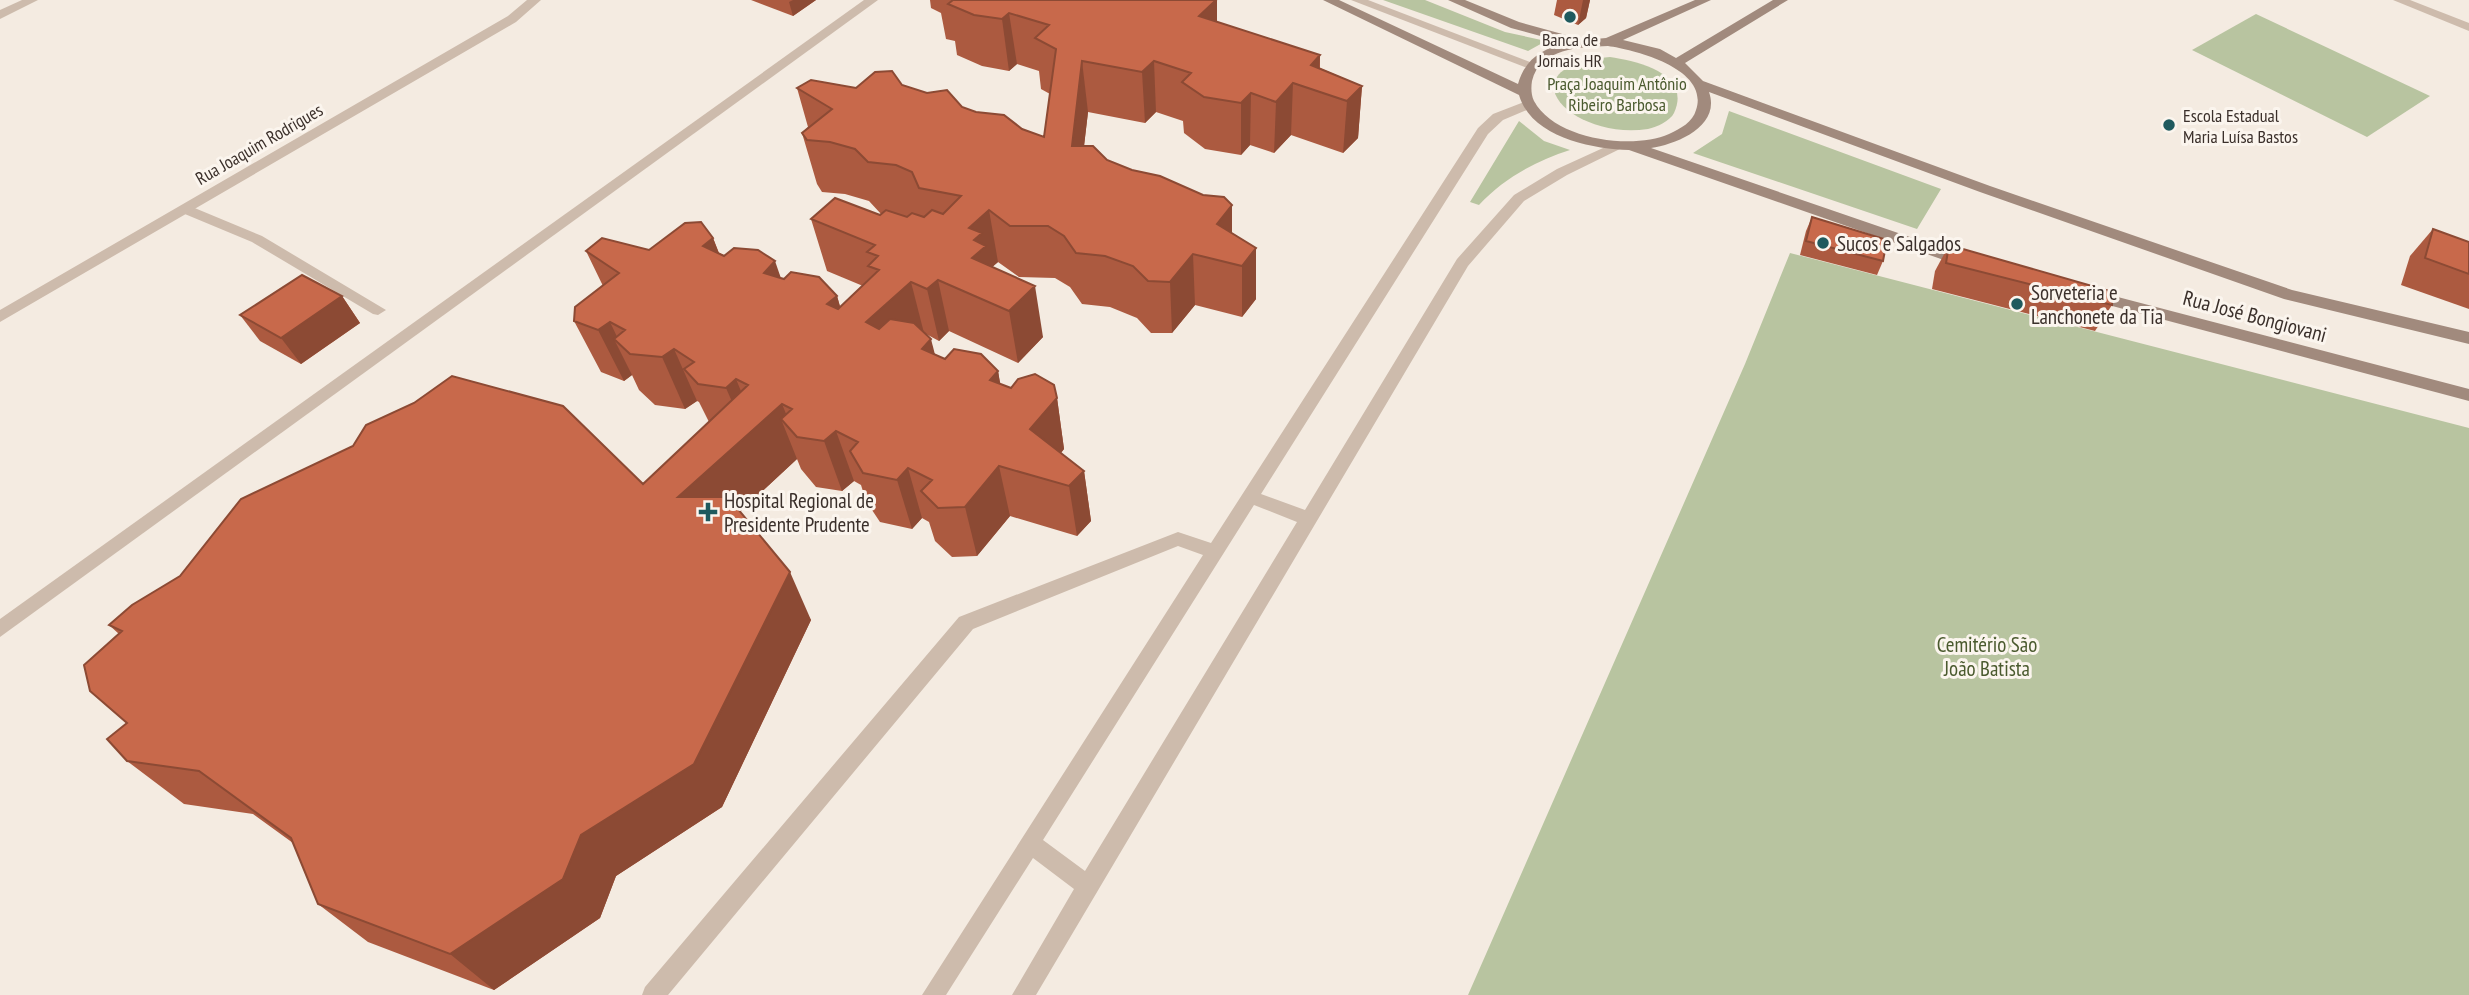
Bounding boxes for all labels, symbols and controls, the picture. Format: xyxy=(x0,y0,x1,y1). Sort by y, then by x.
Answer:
marker: Banca de Jornais HR xyxy=(1562,9,1578,25)
place label: Banca de Jornais HR xyxy=(1537,28,1602,72)
park label: Praça Joaquim Antônio Ribeiro Barbosa xyxy=(1547,72,1687,116)
street label: Rua Joaquim Rodrigues xyxy=(191,98,327,190)
place label: Escola Estadual Maria Luísa Bastos xyxy=(2183,104,2298,148)
marker: Escola Estadual Maria Luísa Bastos xyxy=(2161,117,2177,133)
place label: Sucos e Salgados xyxy=(1837,230,1961,257)
marker: Sucos e Salgados xyxy=(1815,235,1831,251)
place label: Sorveteria e Lanchonete da Tia xyxy=(2031,279,2163,330)
street label: Rua José Bongiovani xyxy=(2180,284,2330,348)
marker: Sorveteria e Lanchonete da Tia xyxy=(2009,296,2025,312)
place label: Hospital Regional de Presidente Prudente xyxy=(724,487,874,538)
marker: Hospital Regional de Presidente Prudente xyxy=(698,502,718,522)
park label: Cemitério São João Batista xyxy=(1937,631,2037,682)

